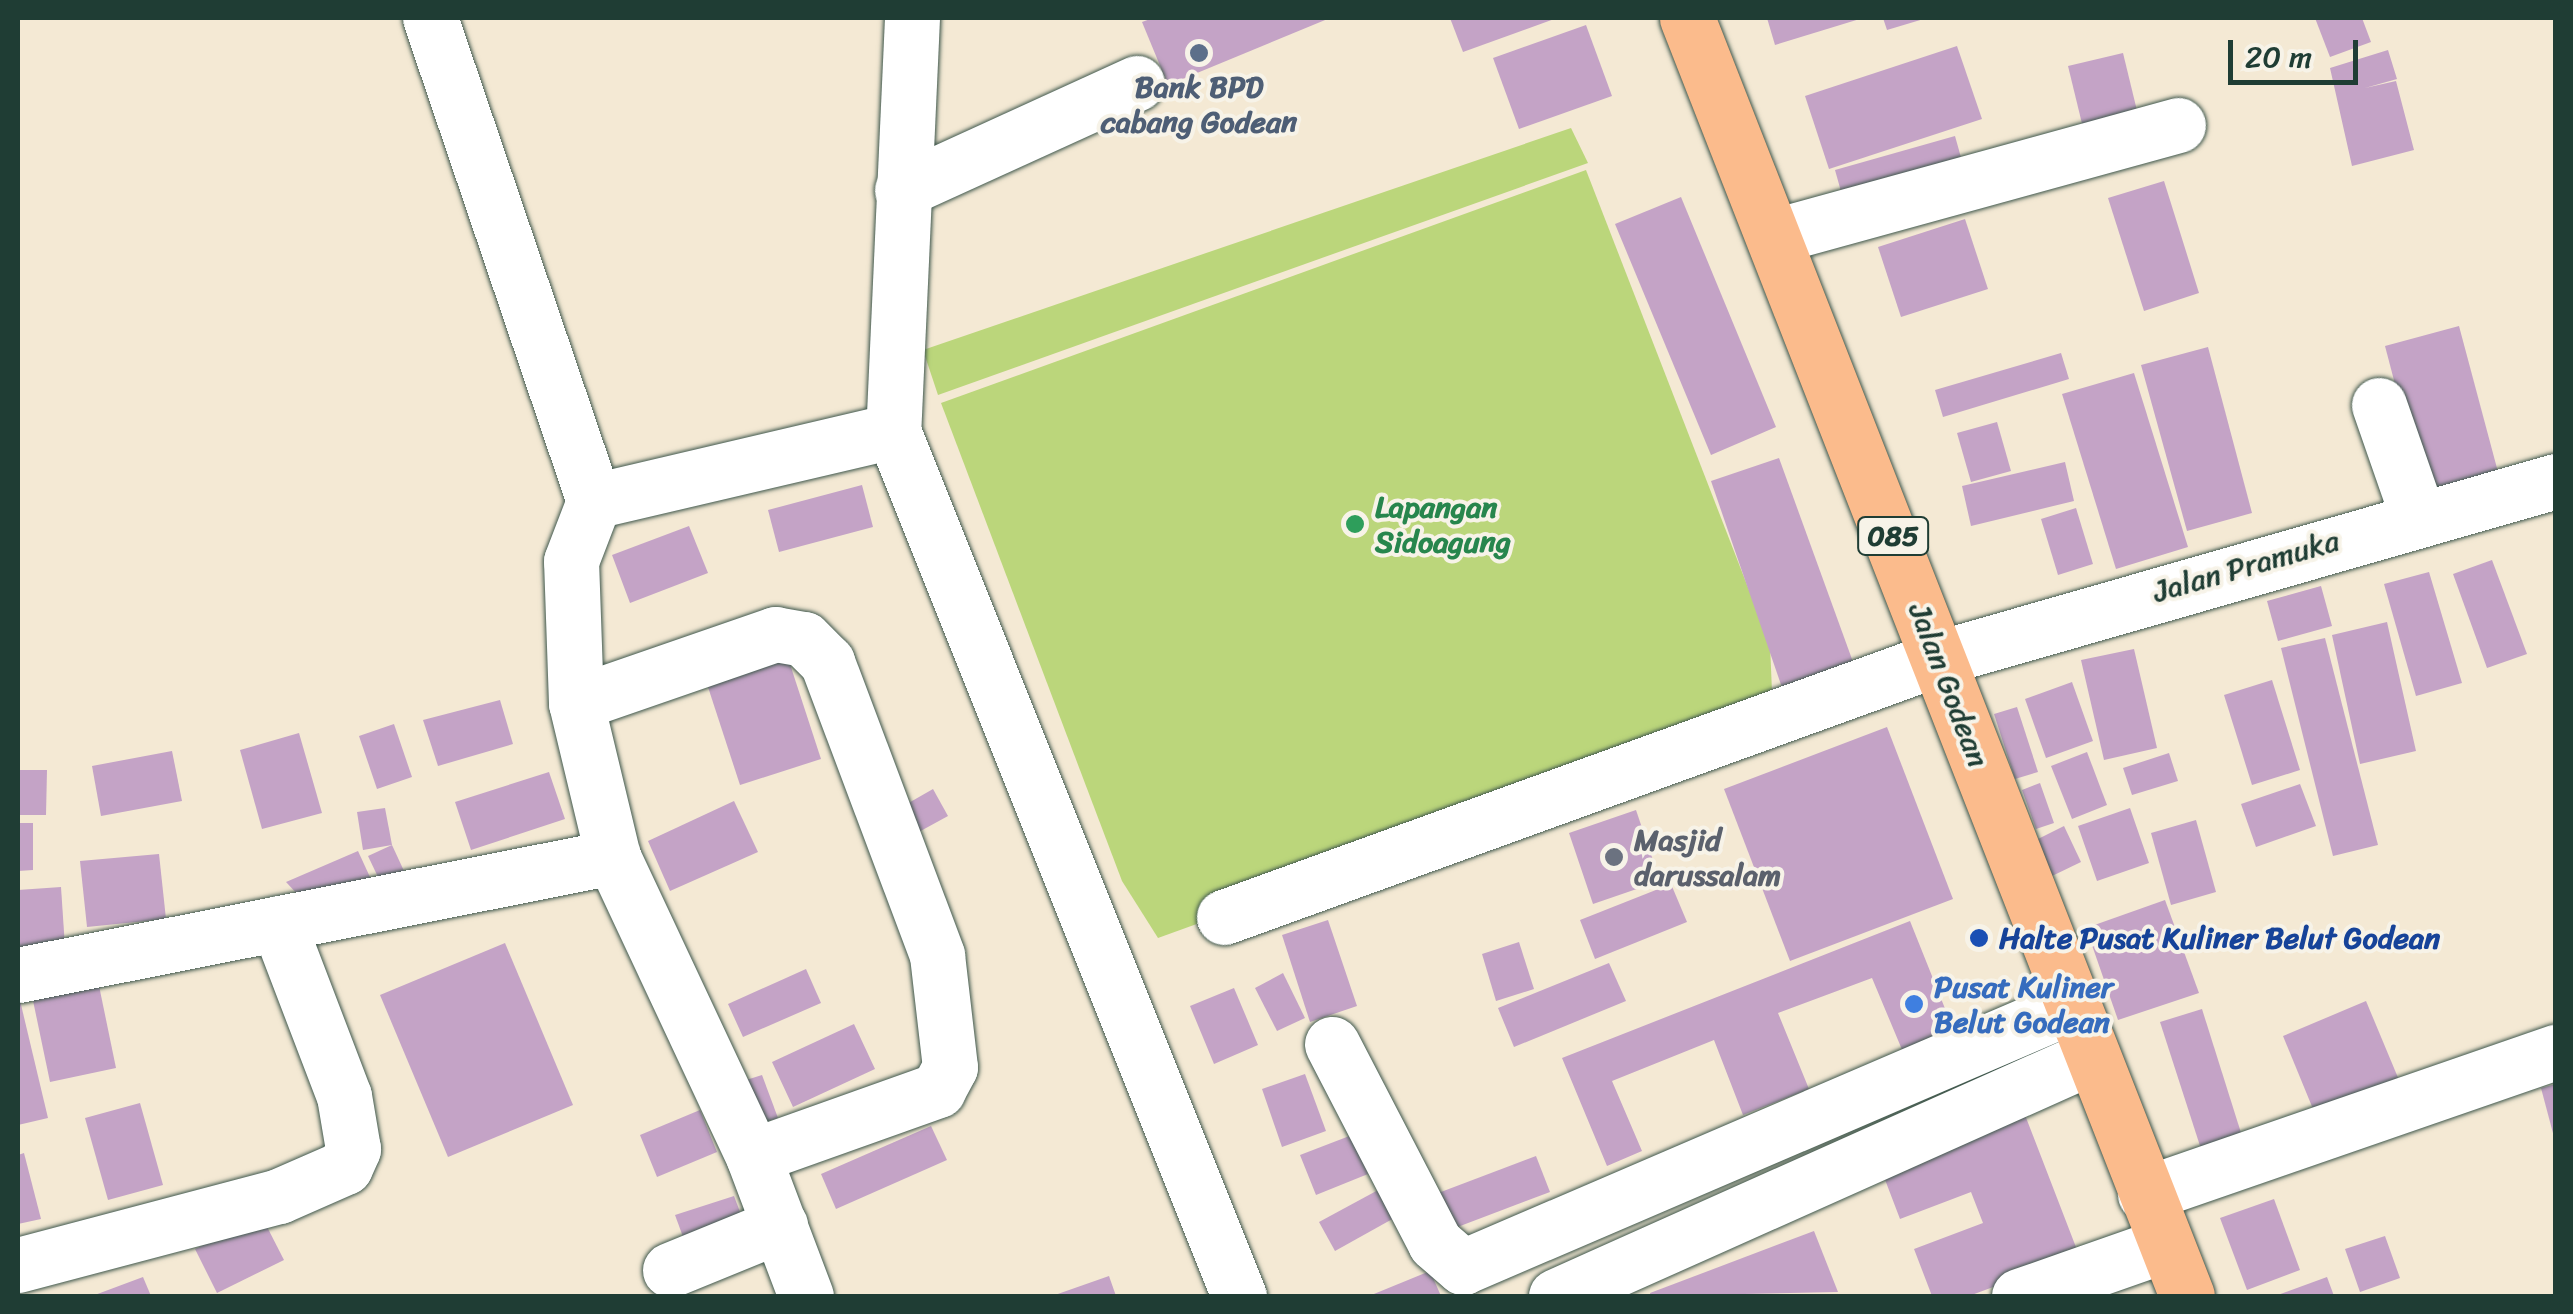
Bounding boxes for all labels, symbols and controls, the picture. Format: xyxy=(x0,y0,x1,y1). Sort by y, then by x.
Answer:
scale bar xyxy=(2233,20,2363,82)
text: 20 m xyxy=(2245,30,2312,84)
marker: Bank BPD cabang Godean xyxy=(1188,42,1210,64)
place label: Bank BPD cabang Godean xyxy=(1101,69,1297,140)
place label: Lapangan Sidoagung xyxy=(1375,489,1511,560)
marker: Lapangan Sidoagung xyxy=(1344,513,1366,535)
road number: 085 xyxy=(1856,513,1930,559)
street label: Jalan Pramuka xyxy=(2149,522,2343,610)
street label: Jalan Godean xyxy=(1901,598,1997,772)
place label: Masjid darussalam xyxy=(1634,822,1781,892)
marker: Masjid darussalam xyxy=(1603,846,1625,868)
place label: Halte Pusat Kuliner Belut Godean xyxy=(1999,920,2442,956)
marker: Halte Pusat Kuliner Belut Godean xyxy=(1968,927,1990,949)
place label: Pusat Kuliner Belut Godean xyxy=(1934,969,2112,1040)
marker: Pusat Kuliner Belut Godean xyxy=(1903,993,1925,1015)

